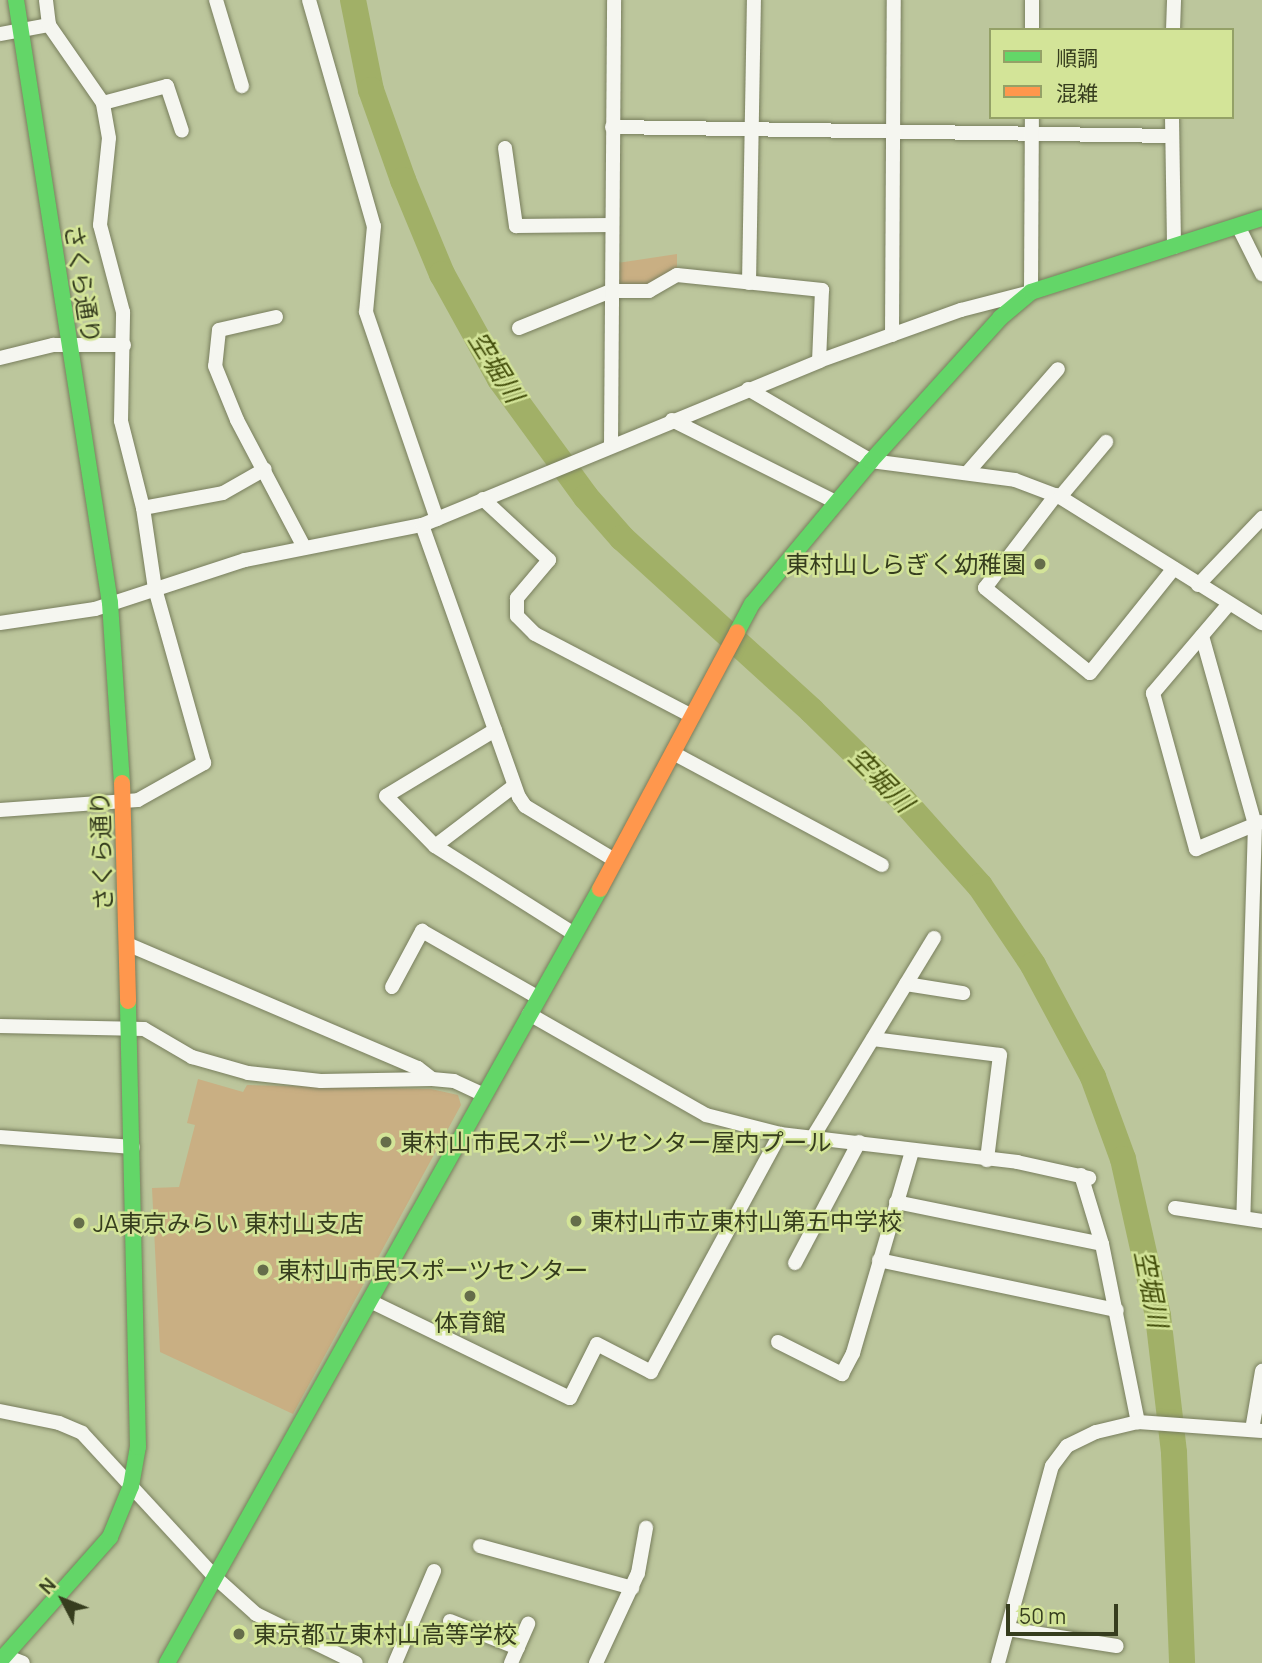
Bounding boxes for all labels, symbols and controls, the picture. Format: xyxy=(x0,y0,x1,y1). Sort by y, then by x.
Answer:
legend xyxy=(989,28,1234,119)
text: 順調 xyxy=(1056,44,1098,72)
text: 混雑 xyxy=(1056,79,1098,107)
street label: さくら通り xyxy=(59,222,107,346)
water label: 空堀川 xyxy=(462,326,530,408)
place label: 東村山しらぎく幼稚園 xyxy=(786,550,1026,578)
marker: 東村山しらぎく幼稚園 xyxy=(1032,556,1048,572)
water label: 空堀川 xyxy=(842,741,920,819)
street label: さくら通り xyxy=(85,791,117,911)
place label: 東村山市民スポーツセンター屋内プール xyxy=(400,1128,832,1156)
marker: 東村山市民スポーツセンター屋内プール xyxy=(378,1134,394,1150)
place label: 東村山市立東村山第五中学校 xyxy=(590,1207,902,1235)
place label: JA東京みらい 東村山支店 xyxy=(93,1209,364,1237)
marker: 東村山市立東村山第五中学校 xyxy=(568,1213,584,1229)
marker: JA東京みらい 東村山支店 xyxy=(71,1215,87,1231)
water label: 空堀川 xyxy=(1128,1248,1174,1330)
place label: 東村山市民スポーツセンター xyxy=(277,1256,589,1284)
marker: 東村山市民スポーツセンター xyxy=(255,1262,271,1278)
marker: 体育館 xyxy=(462,1288,478,1304)
place label: 体育館 xyxy=(434,1308,506,1336)
north arrow xyxy=(28,1565,98,1635)
text: N xyxy=(33,1572,62,1600)
scale bar xyxy=(1010,1590,1122,1634)
text: 50 m xyxy=(1019,1602,1066,1630)
place label: 東京都立東村山高等学校 xyxy=(253,1620,517,1648)
marker: 東京都立東村山高等学校 xyxy=(231,1626,247,1642)

